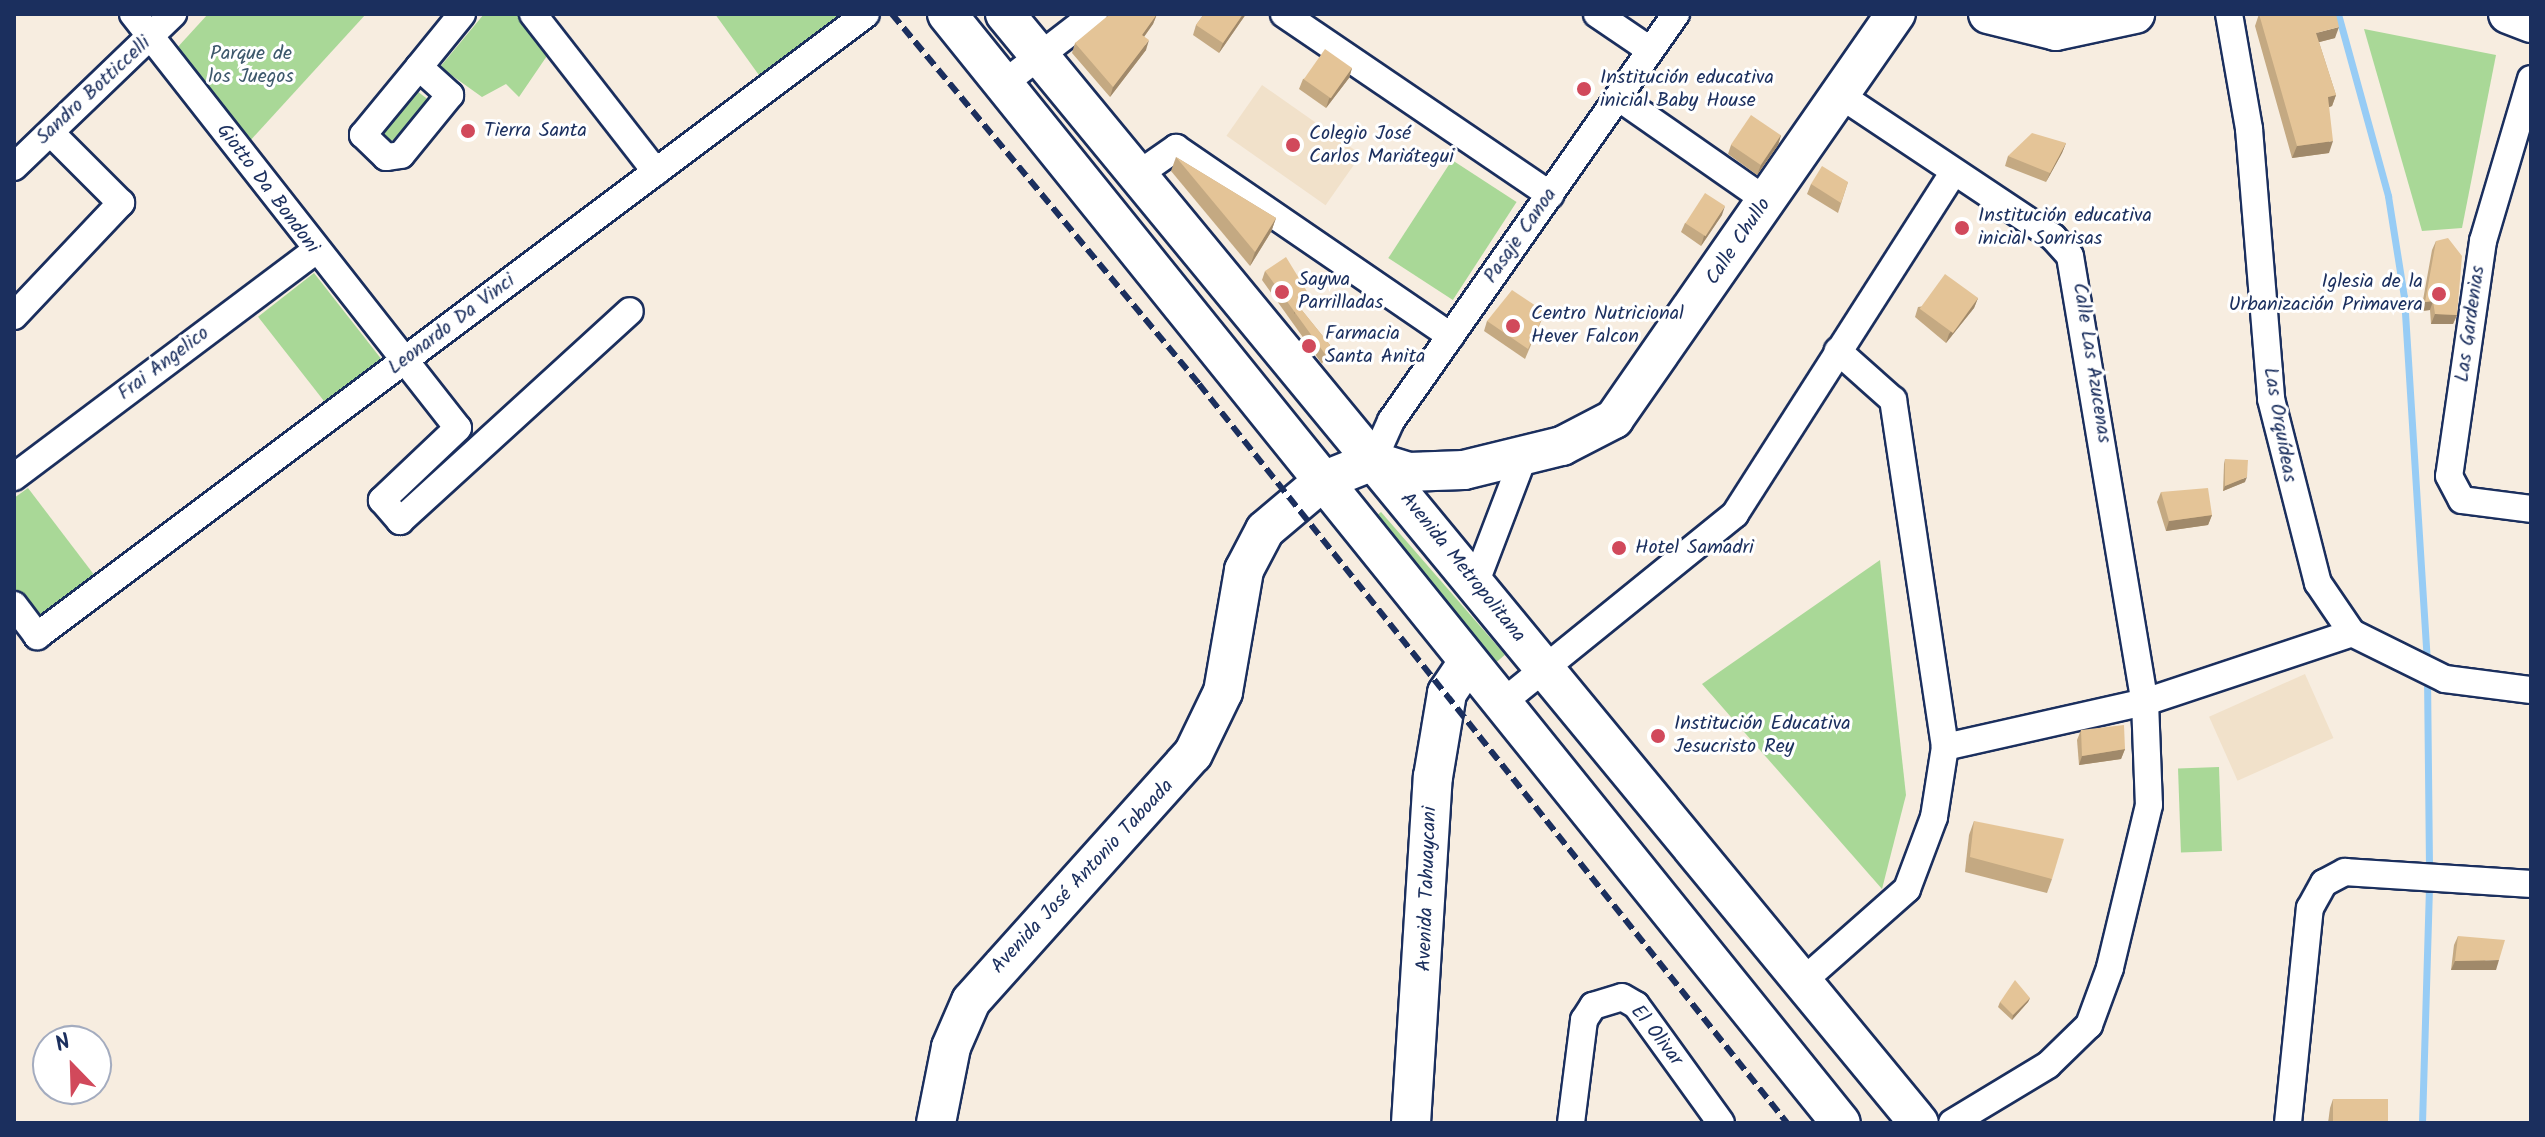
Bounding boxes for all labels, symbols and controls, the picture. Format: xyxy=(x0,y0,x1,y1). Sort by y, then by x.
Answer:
street label: Sandro Botticcelli xyxy=(32,32,156,150)
park label: Parque de los Juegos xyxy=(208,42,294,89)
place label: Institución educativa inicial Baby House xyxy=(1600,66,1774,113)
marker: Institución educativa inicial Baby House xyxy=(1575,80,1593,98)
place label: Tierra Santa xyxy=(484,119,587,143)
street label: Giotto Da Bondoni xyxy=(211,120,323,258)
marker: Tierra Santa xyxy=(459,122,477,140)
place label: Colegio José Carlos Mariátegui xyxy=(1309,122,1454,169)
marker: Colegio José Carlos Mariátegui xyxy=(1284,136,1302,154)
street label: Pasaje Canoa xyxy=(1479,184,1563,288)
street label: Calle Chullo xyxy=(1701,194,1777,290)
place label: Institución educativa inicial Sonrisas xyxy=(1978,204,2152,251)
marker: Institución educativa inicial Sonrisas xyxy=(1953,219,1971,237)
street label: Las Gardenias xyxy=(2451,264,2491,384)
place label: Saywa Parrilladas xyxy=(1298,268,1383,315)
street label: Leonardo Da Vinci xyxy=(384,269,520,381)
place label: Iglesia de la Urbanización Primavera xyxy=(2229,270,2423,317)
street label: Calle Las Azucenas xyxy=(2066,281,2116,445)
marker: Saywa Parrilladas xyxy=(1273,283,1291,301)
marker: Iglesia de la Urbanización Primavera xyxy=(2430,285,2448,303)
place label: Centro Nutricional Hever Falcon xyxy=(1531,302,1684,349)
marker: Centro Nutricional Hever Falcon xyxy=(1502,315,1524,337)
street label: Frai Angelico xyxy=(114,322,214,406)
place label: Farmacia Santa Anita xyxy=(1325,322,1425,369)
marker: Farmacia Santa Anita xyxy=(1300,337,1318,355)
street label: Las Orquídeas xyxy=(2257,366,2301,484)
street label: Avenida Metropolitana xyxy=(1394,488,1530,648)
place label: Hotel Samadri xyxy=(1635,536,1754,560)
marker: Hotel Samadri xyxy=(1610,539,1628,557)
place label: Institución Educativa Jesucristo Rey xyxy=(1674,712,1851,759)
marker: Institución Educativa Jesucristo Rey xyxy=(1649,727,1667,745)
street label: Avenida José Antonio Taboada xyxy=(987,775,1179,979)
street label: Avenida Tahuaycani xyxy=(1413,806,1443,972)
street label: El Olivar xyxy=(1625,1001,1687,1071)
north arrow xyxy=(32,1025,112,1105)
text: N xyxy=(50,1025,76,1063)

